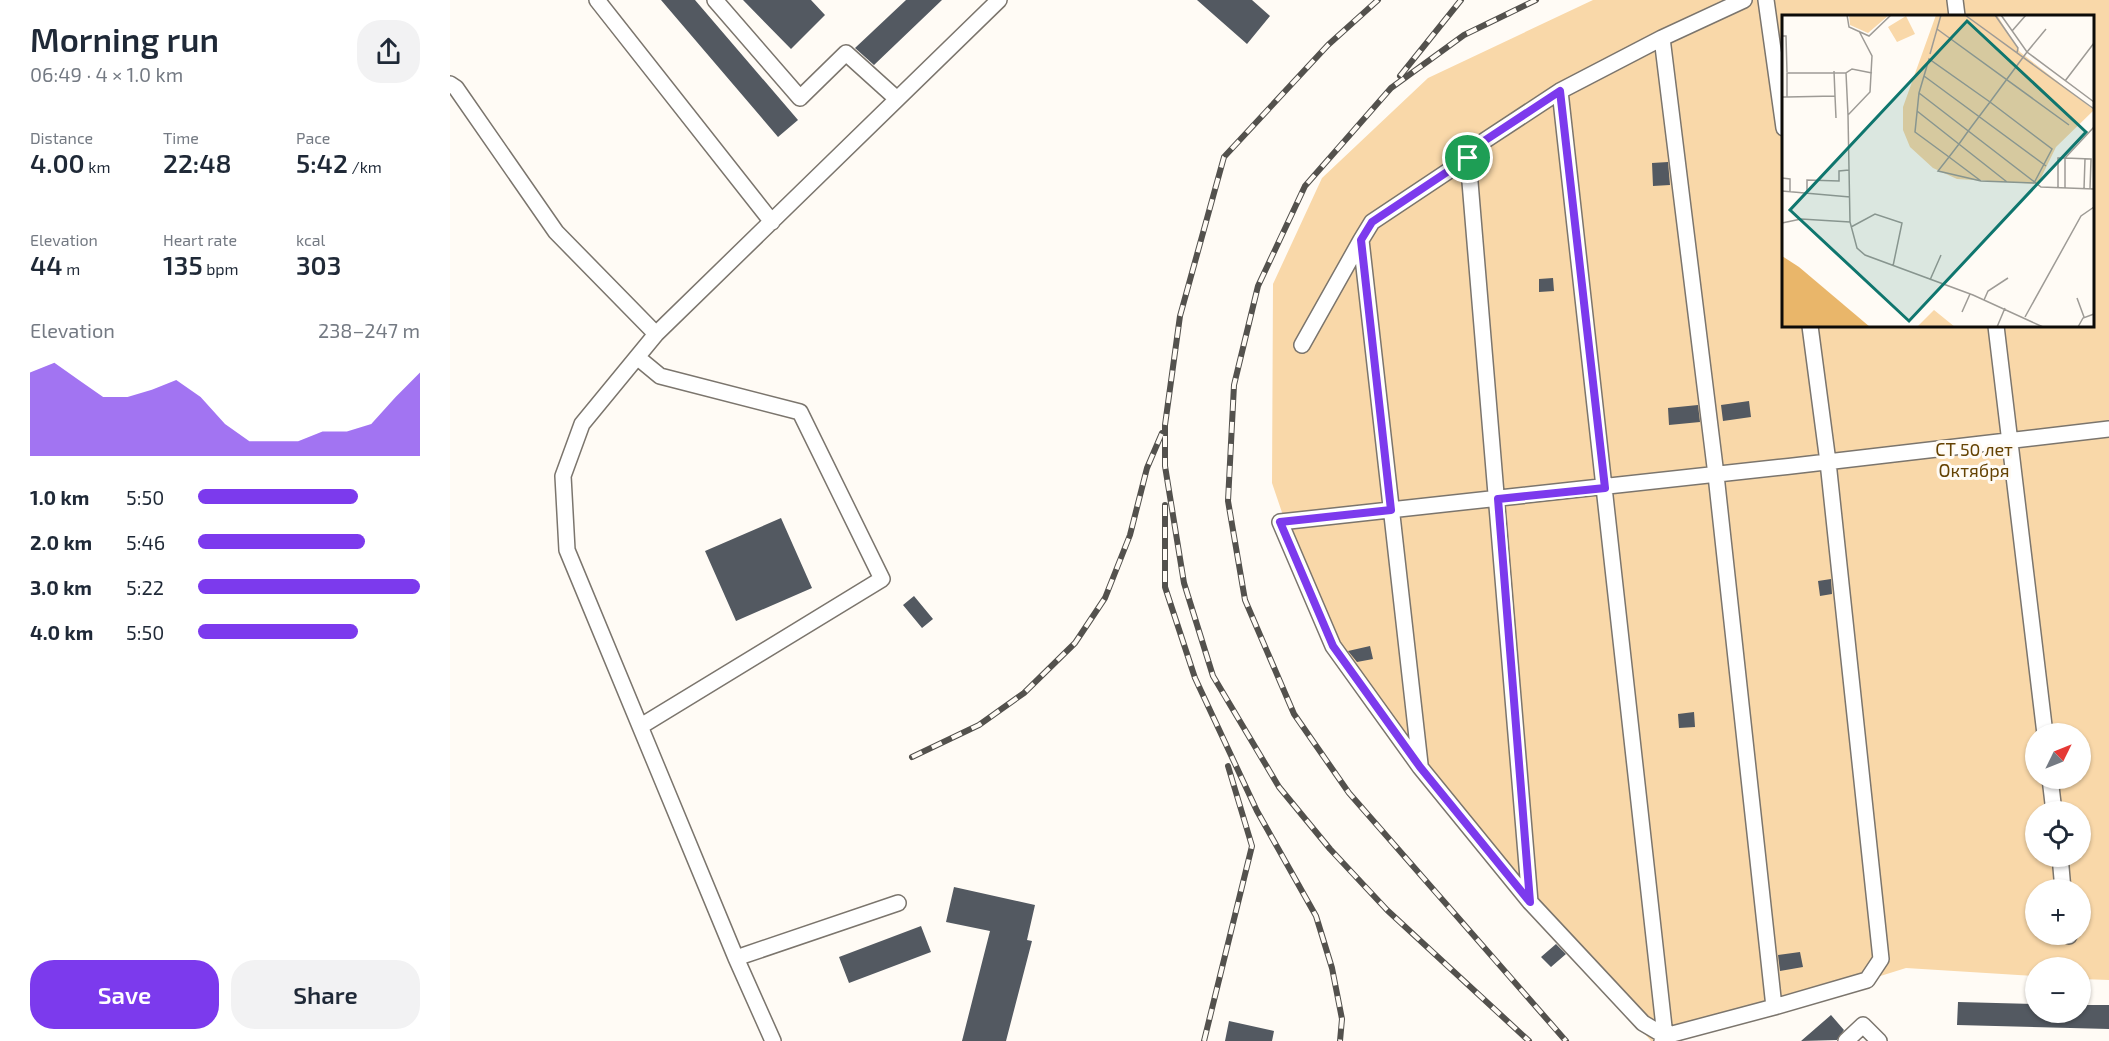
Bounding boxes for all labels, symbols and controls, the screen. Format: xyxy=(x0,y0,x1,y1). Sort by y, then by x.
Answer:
inset map xyxy=(1782,15,2094,327)
text: Morning run xyxy=(30,19,219,59)
button: share xyxy=(357,20,420,83)
text: 06:49 · 4 × 1.0 km xyxy=(30,62,183,86)
text: Distance xyxy=(30,128,93,147)
text: Time xyxy=(163,128,199,147)
text: Pace xyxy=(296,128,330,147)
pin xyxy=(1442,132,1493,183)
icon: arrive xyxy=(1451,141,1484,174)
text: 4.00 xyxy=(30,147,85,178)
text: 22:48 xyxy=(163,147,232,178)
text: 5:42 xyxy=(296,147,348,178)
text: km xyxy=(85,157,110,176)
text: /km xyxy=(348,157,382,176)
text: Elevation xyxy=(30,230,98,249)
text: Heart rate xyxy=(163,230,237,249)
text: kcal xyxy=(296,230,325,249)
text: 44 xyxy=(30,249,63,280)
text: 135 xyxy=(163,249,203,280)
text: 303 xyxy=(296,249,341,280)
text: m xyxy=(63,259,80,278)
text: bpm xyxy=(203,259,239,278)
text: Elevation xyxy=(30,318,115,342)
text: 238–247 m xyxy=(318,318,420,342)
park label: СТ 50 лет Октября xyxy=(1935,438,2013,481)
text: 1.0 km xyxy=(30,485,89,509)
text: 5:50 xyxy=(126,485,164,509)
text: 2.0 km xyxy=(30,530,92,554)
text: 5:46 xyxy=(126,530,165,554)
text: 3.0 km xyxy=(30,575,92,599)
text: 5:22 xyxy=(126,575,164,599)
text: 4.0 km xyxy=(30,620,93,644)
text: 5:50 xyxy=(126,620,164,644)
north arrow xyxy=(2025,723,2091,789)
map controls xyxy=(2025,723,2091,1023)
button: locate xyxy=(2025,801,2091,867)
button: + xyxy=(2025,879,2091,945)
button: − xyxy=(2025,957,2091,1023)
button: Save xyxy=(30,960,219,1029)
button: Share xyxy=(231,960,420,1029)

